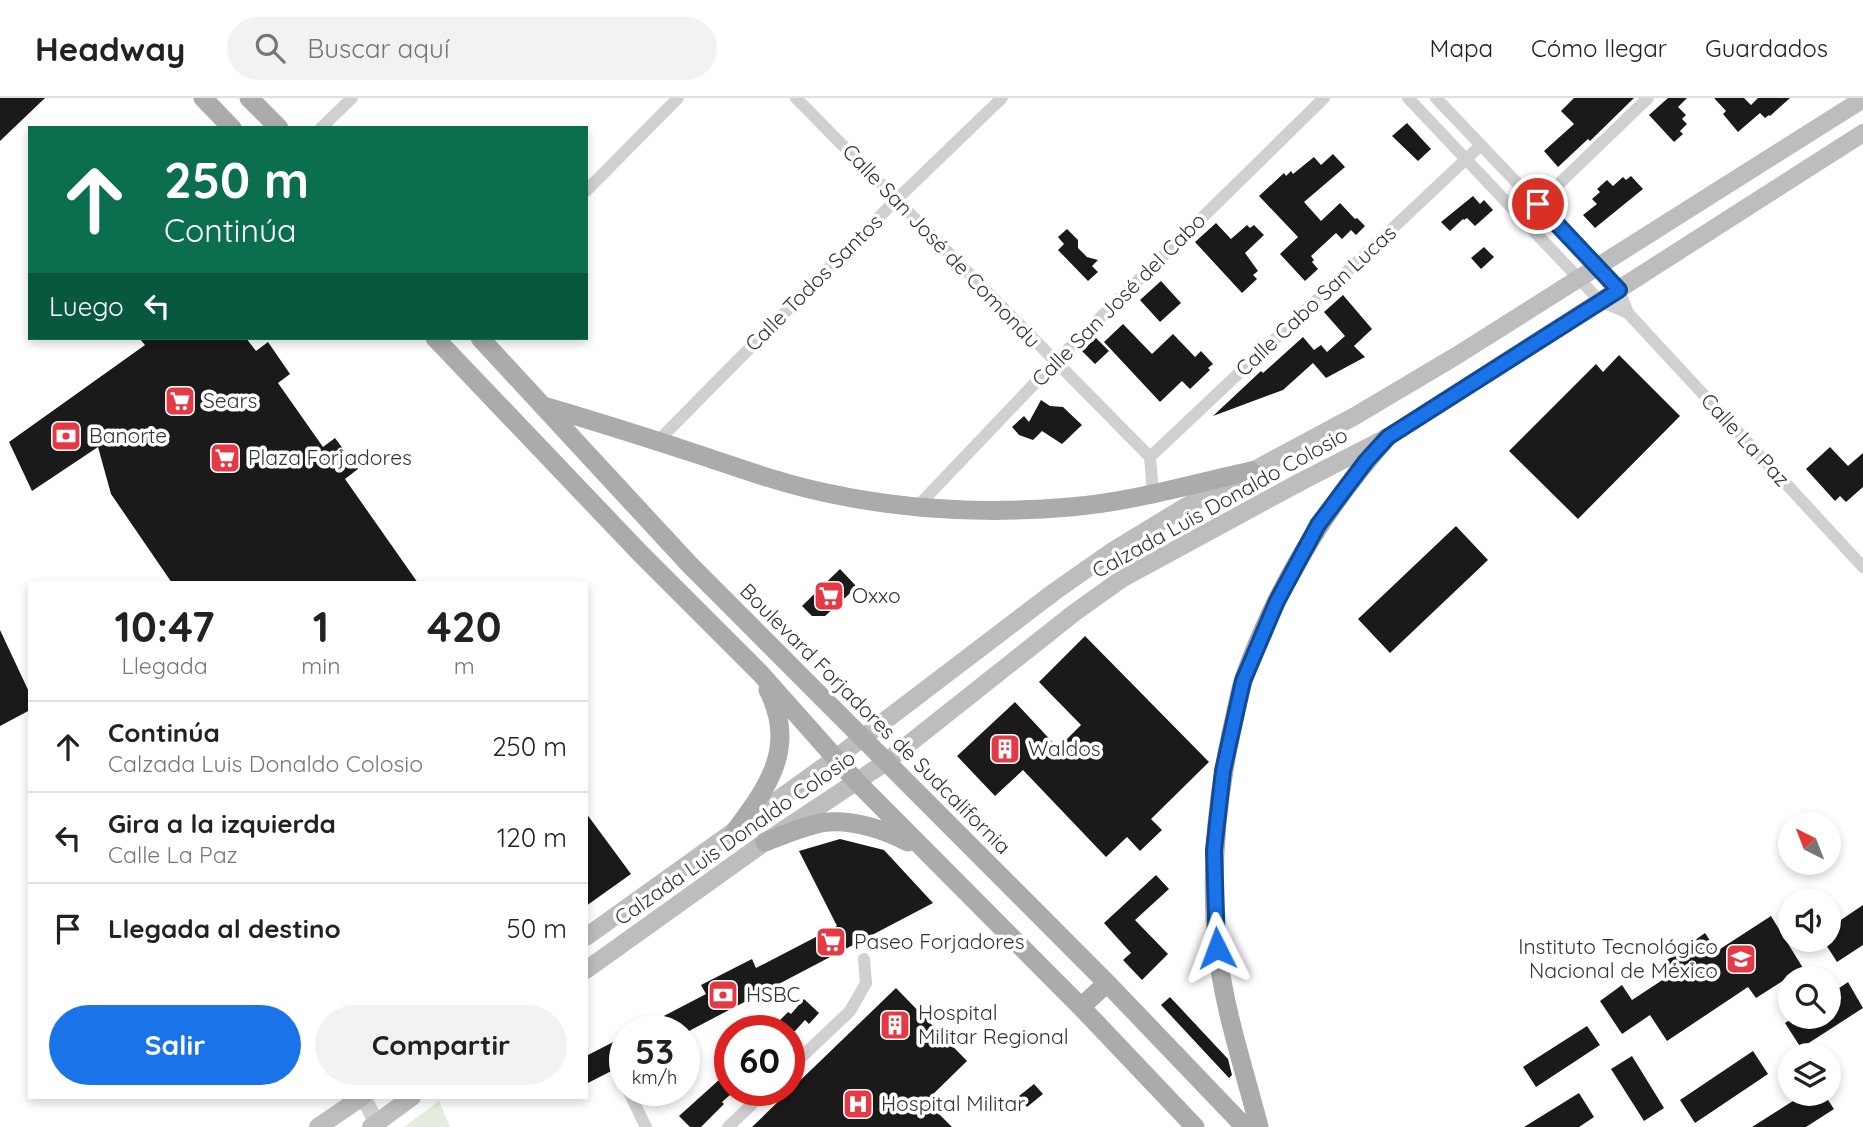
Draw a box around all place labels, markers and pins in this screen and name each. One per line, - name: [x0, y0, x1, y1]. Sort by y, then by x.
- pin: [1508, 174, 1568, 234]
- supermarket icon: Sears: [163, 384, 197, 418]
- place label: Sears: [203, 387, 257, 413]
- bank icon: Banorte: [49, 419, 83, 453]
- place label: Banorte: [89, 422, 167, 448]
- supermarket icon: Plaza Forjadores: [208, 441, 242, 475]
- place label: Plaza Forjadores: [248, 444, 412, 470]
- supermarket icon: Oxxo: [812, 579, 846, 613]
- place label: Oxxo: [852, 582, 901, 608]
- building icon: Waldos: [988, 732, 1022, 766]
- place label: Waldos: [1028, 735, 1101, 761]
- supermarket icon: Paseo Forjadores: [814, 925, 848, 959]
- place label: Paseo Forjadores: [854, 928, 1025, 954]
- place label: Instituto Tecnológico Nacional de México: [1518, 933, 1718, 983]
- school or university icon: Instituto Tecnológico Nacional de México: [1724, 942, 1758, 976]
- bank icon: HSBC: [706, 978, 740, 1012]
- place label: HSBC: [746, 981, 801, 1007]
- place label: Hospital Militar Regional: [918, 999, 1069, 1049]
- building icon: Hospital Militar Regional: [878, 1008, 912, 1042]
- hospital icon: Hospital Militar: [841, 1087, 875, 1121]
- place label: Hospital Militar: [881, 1090, 1025, 1116]

